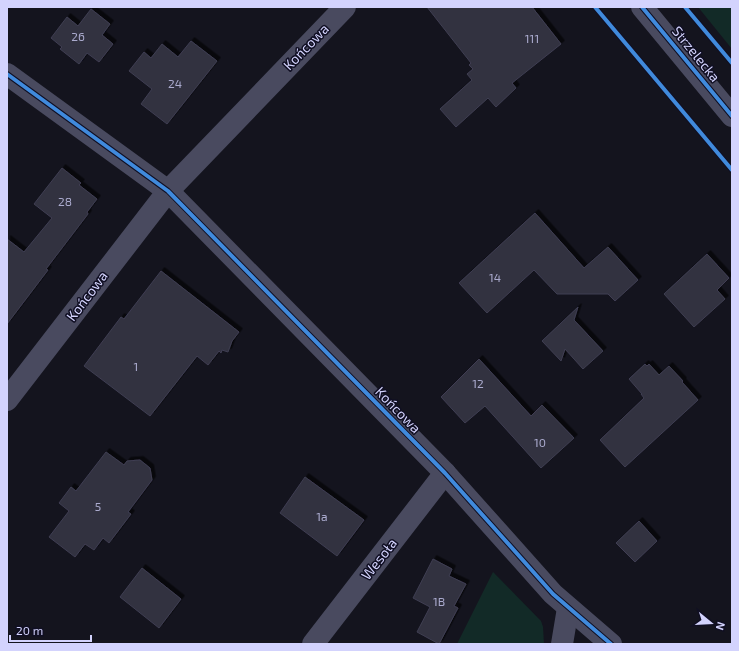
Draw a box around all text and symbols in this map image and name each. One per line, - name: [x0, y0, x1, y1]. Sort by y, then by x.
- street label: Końcowa: [279, 20, 332, 73]
- street label: Strzelecka: [669, 22, 724, 85]
- house number: 26: [71, 29, 85, 43]
- house number: 111: [525, 31, 539, 45]
- house number: 24: [168, 76, 182, 90]
- house number: 28: [58, 194, 72, 208]
- street label: Końcowa: [62, 267, 111, 324]
- house number: 14: [489, 270, 501, 284]
- house number: 1: [134, 359, 138, 373]
- house number: 12: [472, 376, 484, 390]
- street label: Końcowa: [372, 383, 425, 436]
- house number: 10: [534, 435, 546, 449]
- house number: 5: [95, 499, 101, 513]
- house number: 1a: [316, 509, 328, 523]
- street label: Wesoła: [357, 535, 400, 583]
- house number: 1B: [433, 594, 445, 608]
- north arrow: [691, 603, 731, 643]
- scale bar: [10, 617, 91, 643]
- text: N: [714, 620, 728, 632]
- text: 20 m: [16, 623, 43, 637]

